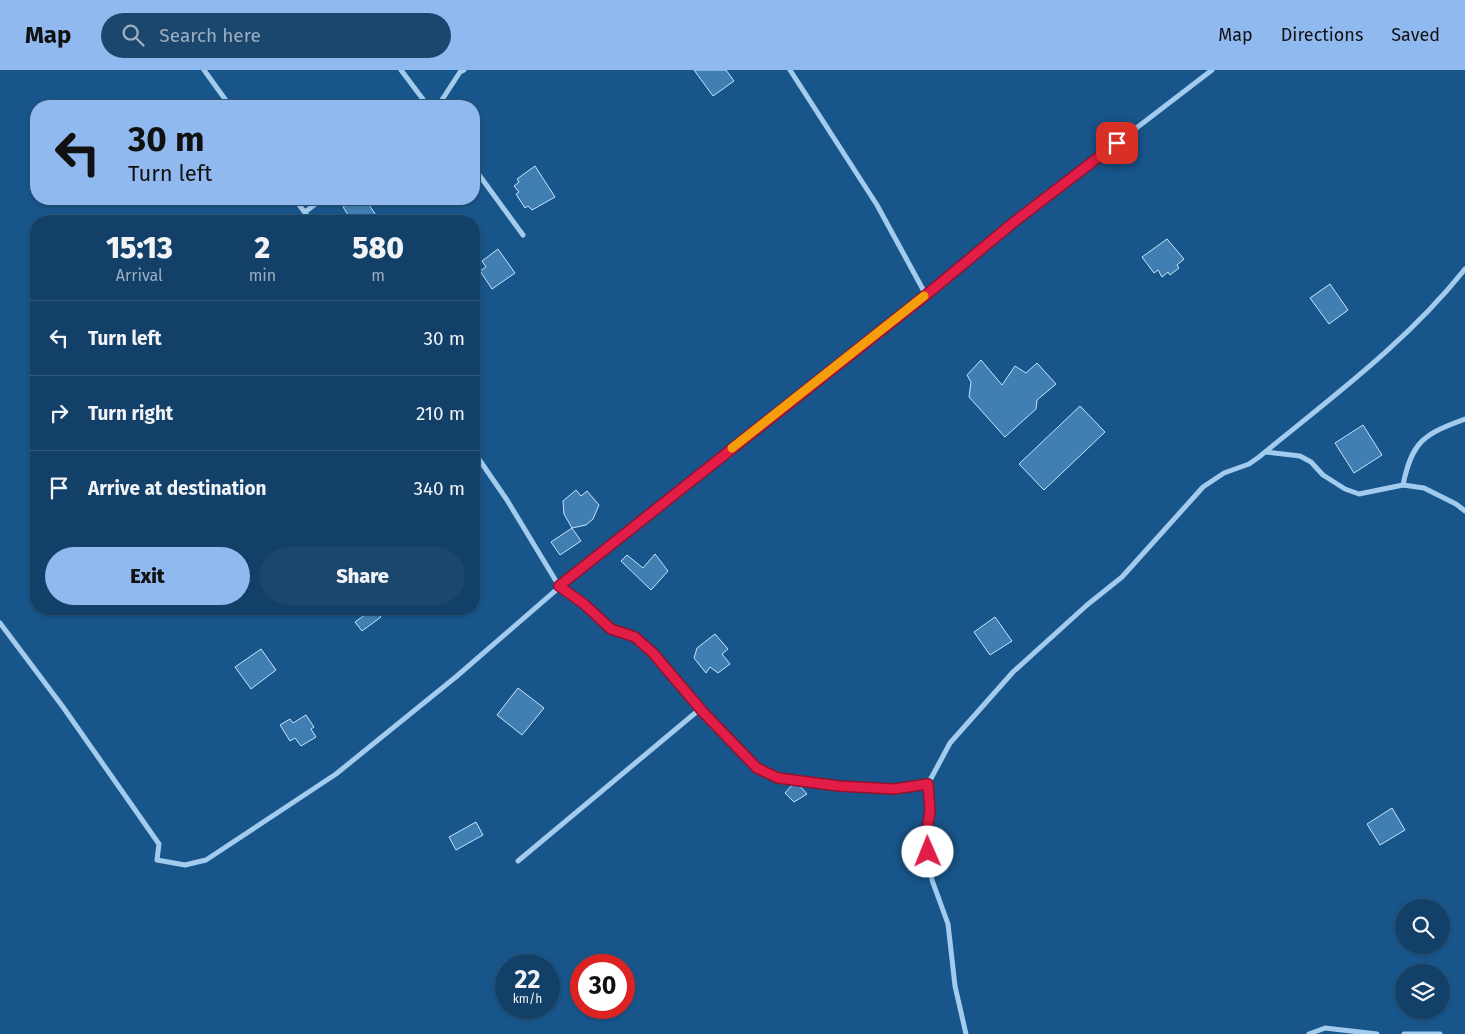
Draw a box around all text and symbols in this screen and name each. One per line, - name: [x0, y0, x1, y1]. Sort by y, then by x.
- search box: [101, 13, 451, 58]
- text: Map: [25, 21, 71, 49]
- icon: search: [119, 21, 147, 49]
- text: Search here: [159, 24, 261, 47]
- text: Map: [1218, 24, 1253, 46]
- text: Directions: [1281, 24, 1363, 46]
- text: Saved: [1391, 24, 1440, 46]
- text: 30 m: [128, 118, 205, 160]
- icon: left: [45, 120, 110, 185]
- pin: [1096, 122, 1138, 164]
- icon: arrive: [1103, 129, 1131, 157]
- text: Turn left: [128, 160, 212, 187]
- text: 15:13: [106, 230, 173, 266]
- text: 2: [255, 230, 270, 266]
- text: 580: [352, 230, 404, 266]
- text: Arrival: [116, 266, 163, 285]
- text: min: [249, 266, 276, 285]
- text: m: [371, 266, 385, 285]
- icon: left: [45, 324, 73, 352]
- text: Turn left: [88, 327, 162, 350]
- text: 30 m: [424, 327, 465, 350]
- icon: right: [45, 399, 73, 427]
- text: Turn right: [88, 402, 173, 425]
- text: 210 m: [416, 402, 465, 425]
- icon: arrive: [45, 474, 73, 502]
- text: Arrive at destination: [88, 477, 267, 500]
- text: 340 m: [414, 477, 465, 500]
- button: Exit: [45, 547, 250, 605]
- button: Share: [260, 547, 465, 605]
- position arrow: [901, 825, 953, 877]
- map controls: [1395, 899, 1450, 1019]
- button: search: [1395, 899, 1450, 954]
- speed limit sign: 30: [570, 954, 635, 1019]
- button: layers: [1395, 964, 1450, 1019]
- text: 22: [515, 965, 540, 995]
- text: km/h: [513, 992, 542, 1006]

